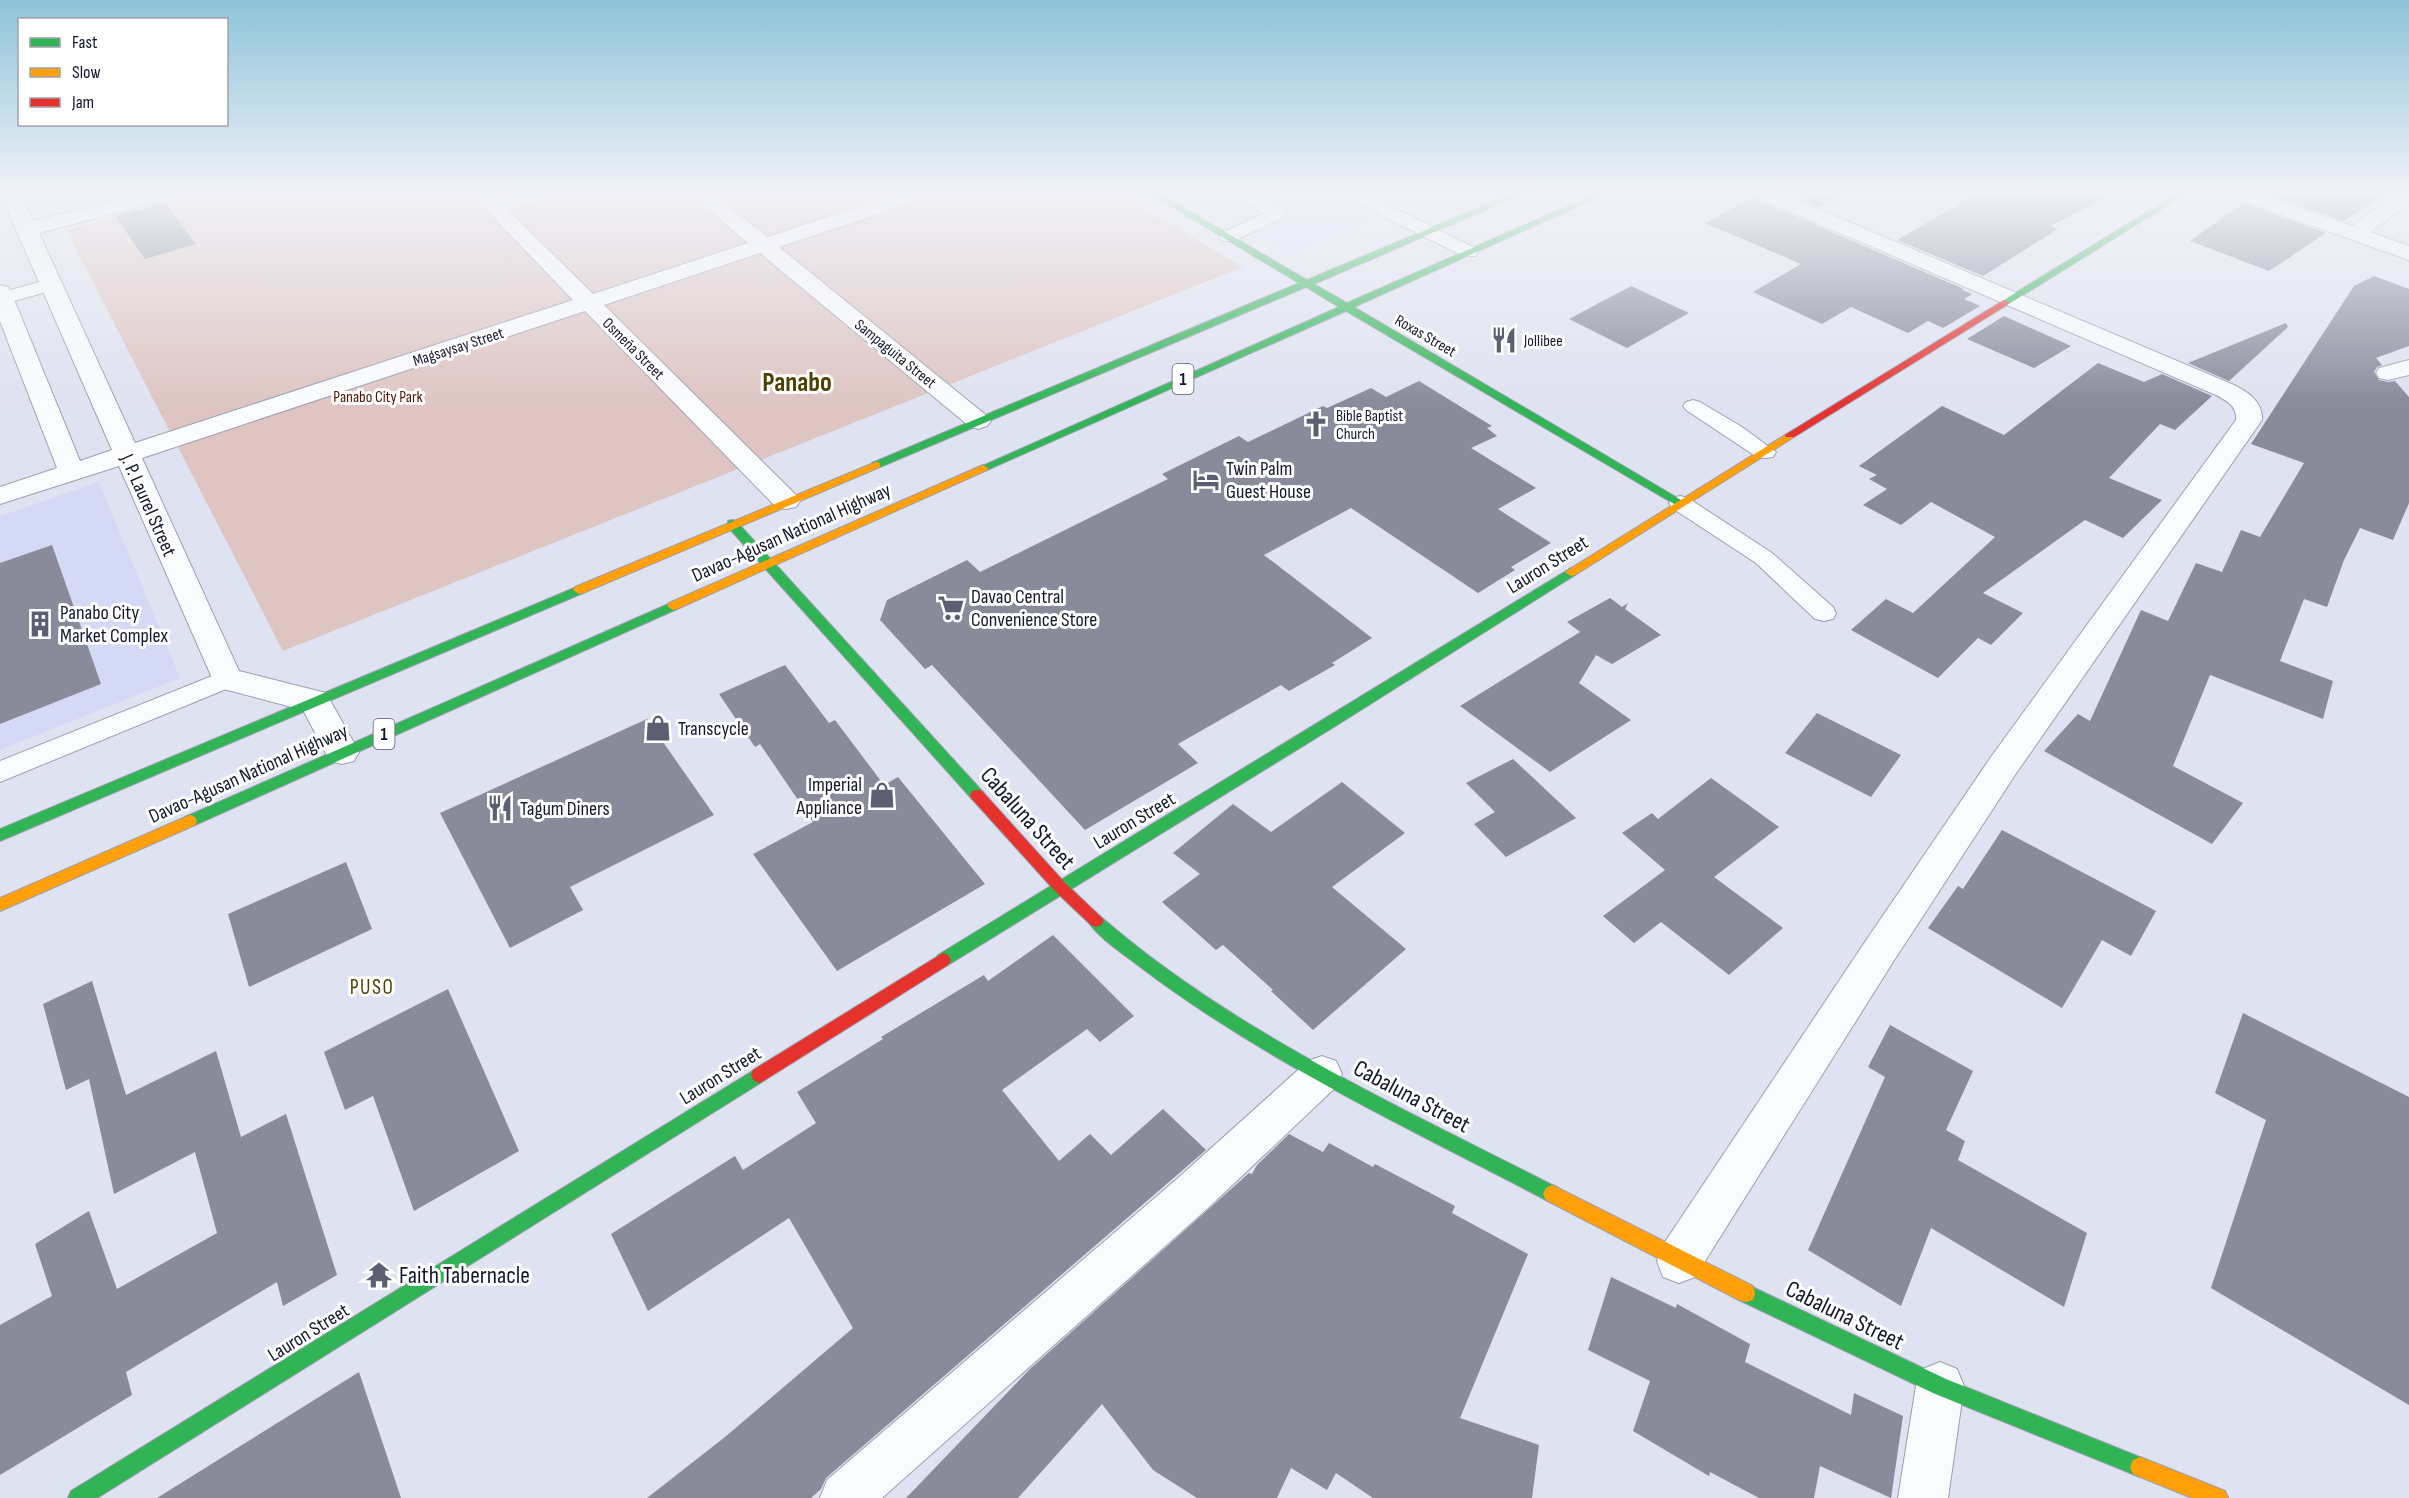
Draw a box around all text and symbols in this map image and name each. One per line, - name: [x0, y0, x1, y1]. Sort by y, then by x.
- legend: [18, 18, 228, 126]
- text: Fast: [72, 32, 98, 53]
- text: Slow: [72, 62, 101, 83]
- text: Jam: [71, 92, 94, 113]
- street label: Roxas Street: [1391, 311, 1459, 362]
- street label: Osmeña Street: [598, 314, 668, 384]
- street label: Sampaguita Street: [850, 316, 940, 393]
- street label: Magsaysay Street: [411, 324, 506, 371]
- restaurant icon: Jollibee: [1489, 325, 1519, 355]
- place label: Jollibee: [1523, 332, 1563, 351]
- road number: 1: [1172, 364, 1194, 394]
- district label: Panabo: [762, 367, 832, 399]
- park label: Panabo City Park: [333, 388, 423, 407]
- place label: Bible Baptist Church: [1336, 407, 1403, 444]
- church icon: Bible Baptist Church: [1301, 409, 1331, 439]
- street label: J. P. Laurel Street: [114, 450, 181, 560]
- place label: Twin Palm Guest House: [1226, 457, 1311, 504]
- hotel icon: Twin Palm Guest House: [1191, 465, 1221, 495]
- street label: Davao-Agusan National Highway: [688, 478, 895, 588]
- street label: Lauron Street: [1503, 531, 1593, 599]
- place label: Davao Central Convenience Store: [971, 585, 1097, 632]
- supermarket icon: Davao Central Convenience Store: [936, 593, 966, 623]
- place label: Panabo City Market Complex: [60, 601, 168, 648]
- building icon: Panabo City Market Complex: [25, 609, 55, 639]
- shop icon: Transcycle: [643, 713, 673, 743]
- place label: Transcycle: [678, 717, 749, 741]
- street label: Davao-Agusan National Highway: [145, 719, 352, 829]
- road number: 1: [374, 719, 394, 749]
- street label: Cabaluna Street: [974, 761, 1081, 876]
- place label: Imperial Appliance: [795, 773, 862, 820]
- shop icon: Imperial Appliance: [867, 780, 897, 810]
- street label: Lauron Street: [1089, 787, 1180, 855]
- restaurant icon: Tagum Diners: [485, 793, 515, 823]
- place label: Tagum Diners: [520, 797, 610, 821]
- district label: PUSO: [350, 975, 394, 1000]
- street label: Lauron Street: [676, 1042, 766, 1110]
- street label: Cabaluna Street: [1348, 1054, 1475, 1139]
- temple icon: Faith Tabernacle: [364, 1260, 394, 1290]
- place label: Faith Tabernacle: [399, 1261, 530, 1290]
- street label: Cabaluna Street: [1781, 1274, 1909, 1357]
- street label: Lauron Street: [264, 1299, 354, 1367]

